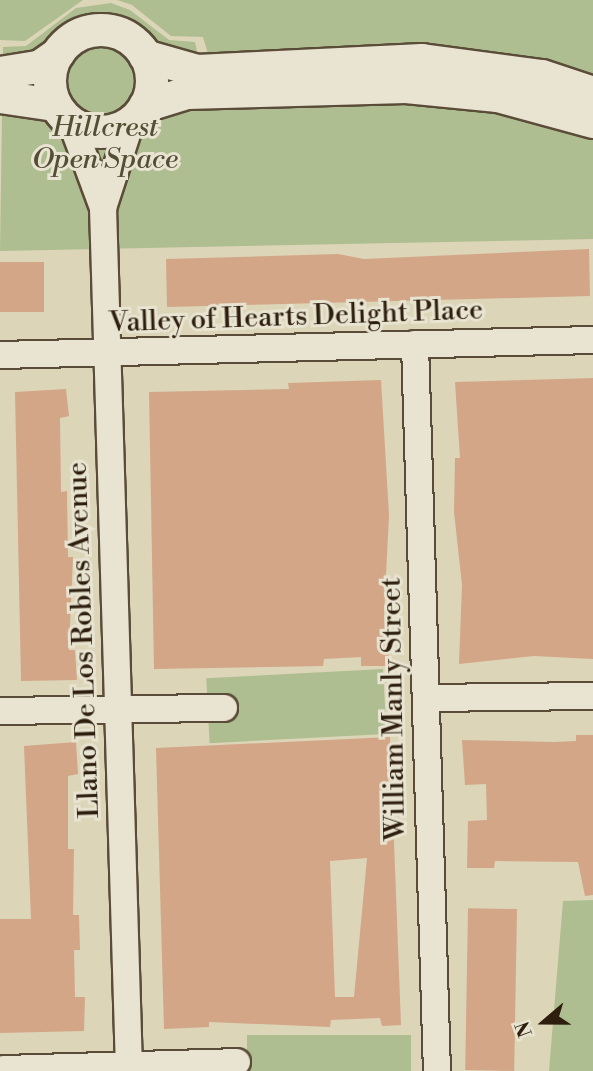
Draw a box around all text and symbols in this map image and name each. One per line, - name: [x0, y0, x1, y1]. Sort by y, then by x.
- park label: Hillcrest Open Space: [32, 111, 178, 177]
- street label: Valley of Hearts Delight Place: [108, 294, 484, 340]
- street label: Llano De Los Robles Avenue: [61, 461, 107, 819]
- street label: William Manly Street: [375, 577, 413, 841]
- north arrow: [509, 987, 579, 1057]
- text: N: [510, 1018, 538, 1040]

